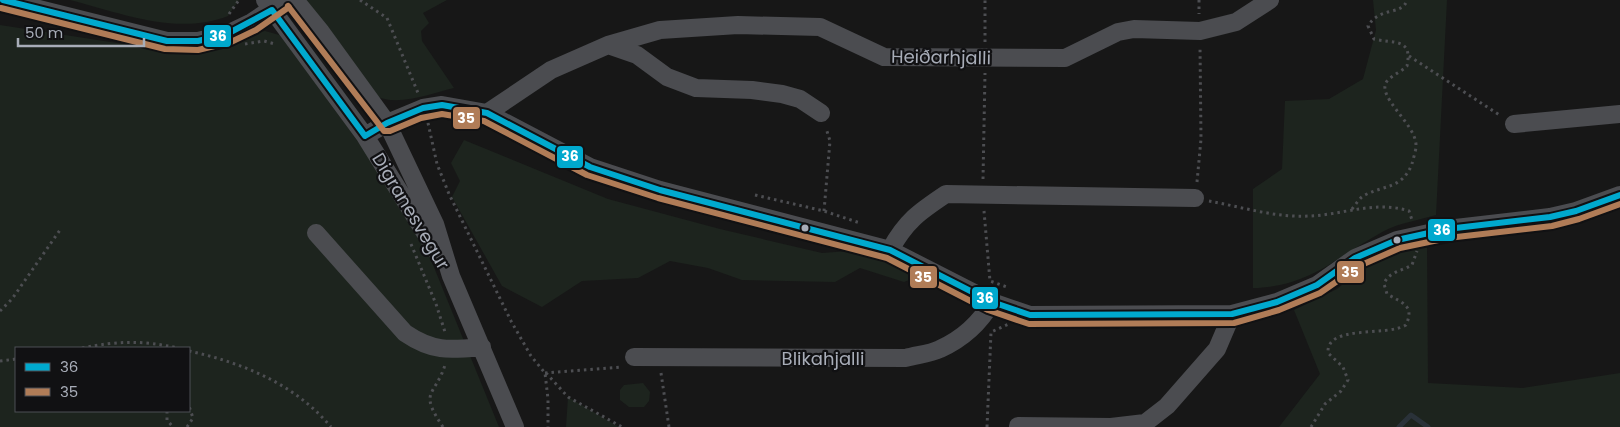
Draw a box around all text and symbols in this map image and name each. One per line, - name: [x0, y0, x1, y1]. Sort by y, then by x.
- scale bar: [18, 15, 144, 47]
- text: 50 m: [25, 22, 63, 43]
- line badge: 36: [203, 24, 232, 48]
- text: 36: [209, 26, 227, 46]
- street label: Heiðarhjalli: [891, 44, 991, 70]
- line badge: 35: [452, 106, 481, 130]
- text: 35: [457, 108, 475, 128]
- line badge: 36: [556, 145, 584, 169]
- text: 36: [561, 146, 579, 166]
- street label: Digranesvegur: [366, 148, 456, 274]
- line badge: 36: [1427, 218, 1456, 242]
- text: 36: [1433, 220, 1451, 240]
- unlabelled marker: [800, 223, 810, 233]
- unlabelled marker: [1392, 235, 1402, 245]
- line badge: 35: [1336, 260, 1365, 284]
- text: 35: [1341, 262, 1359, 282]
- line badge: 35: [909, 265, 938, 289]
- text: 35: [914, 267, 932, 287]
- line badge: 36: [971, 286, 999, 310]
- text: 36: [976, 288, 994, 308]
- street label: Blikahjalli: [782, 346, 864, 371]
- legend: [15, 347, 190, 412]
- text: 36: [60, 356, 78, 377]
- text: 35: [60, 381, 78, 402]

